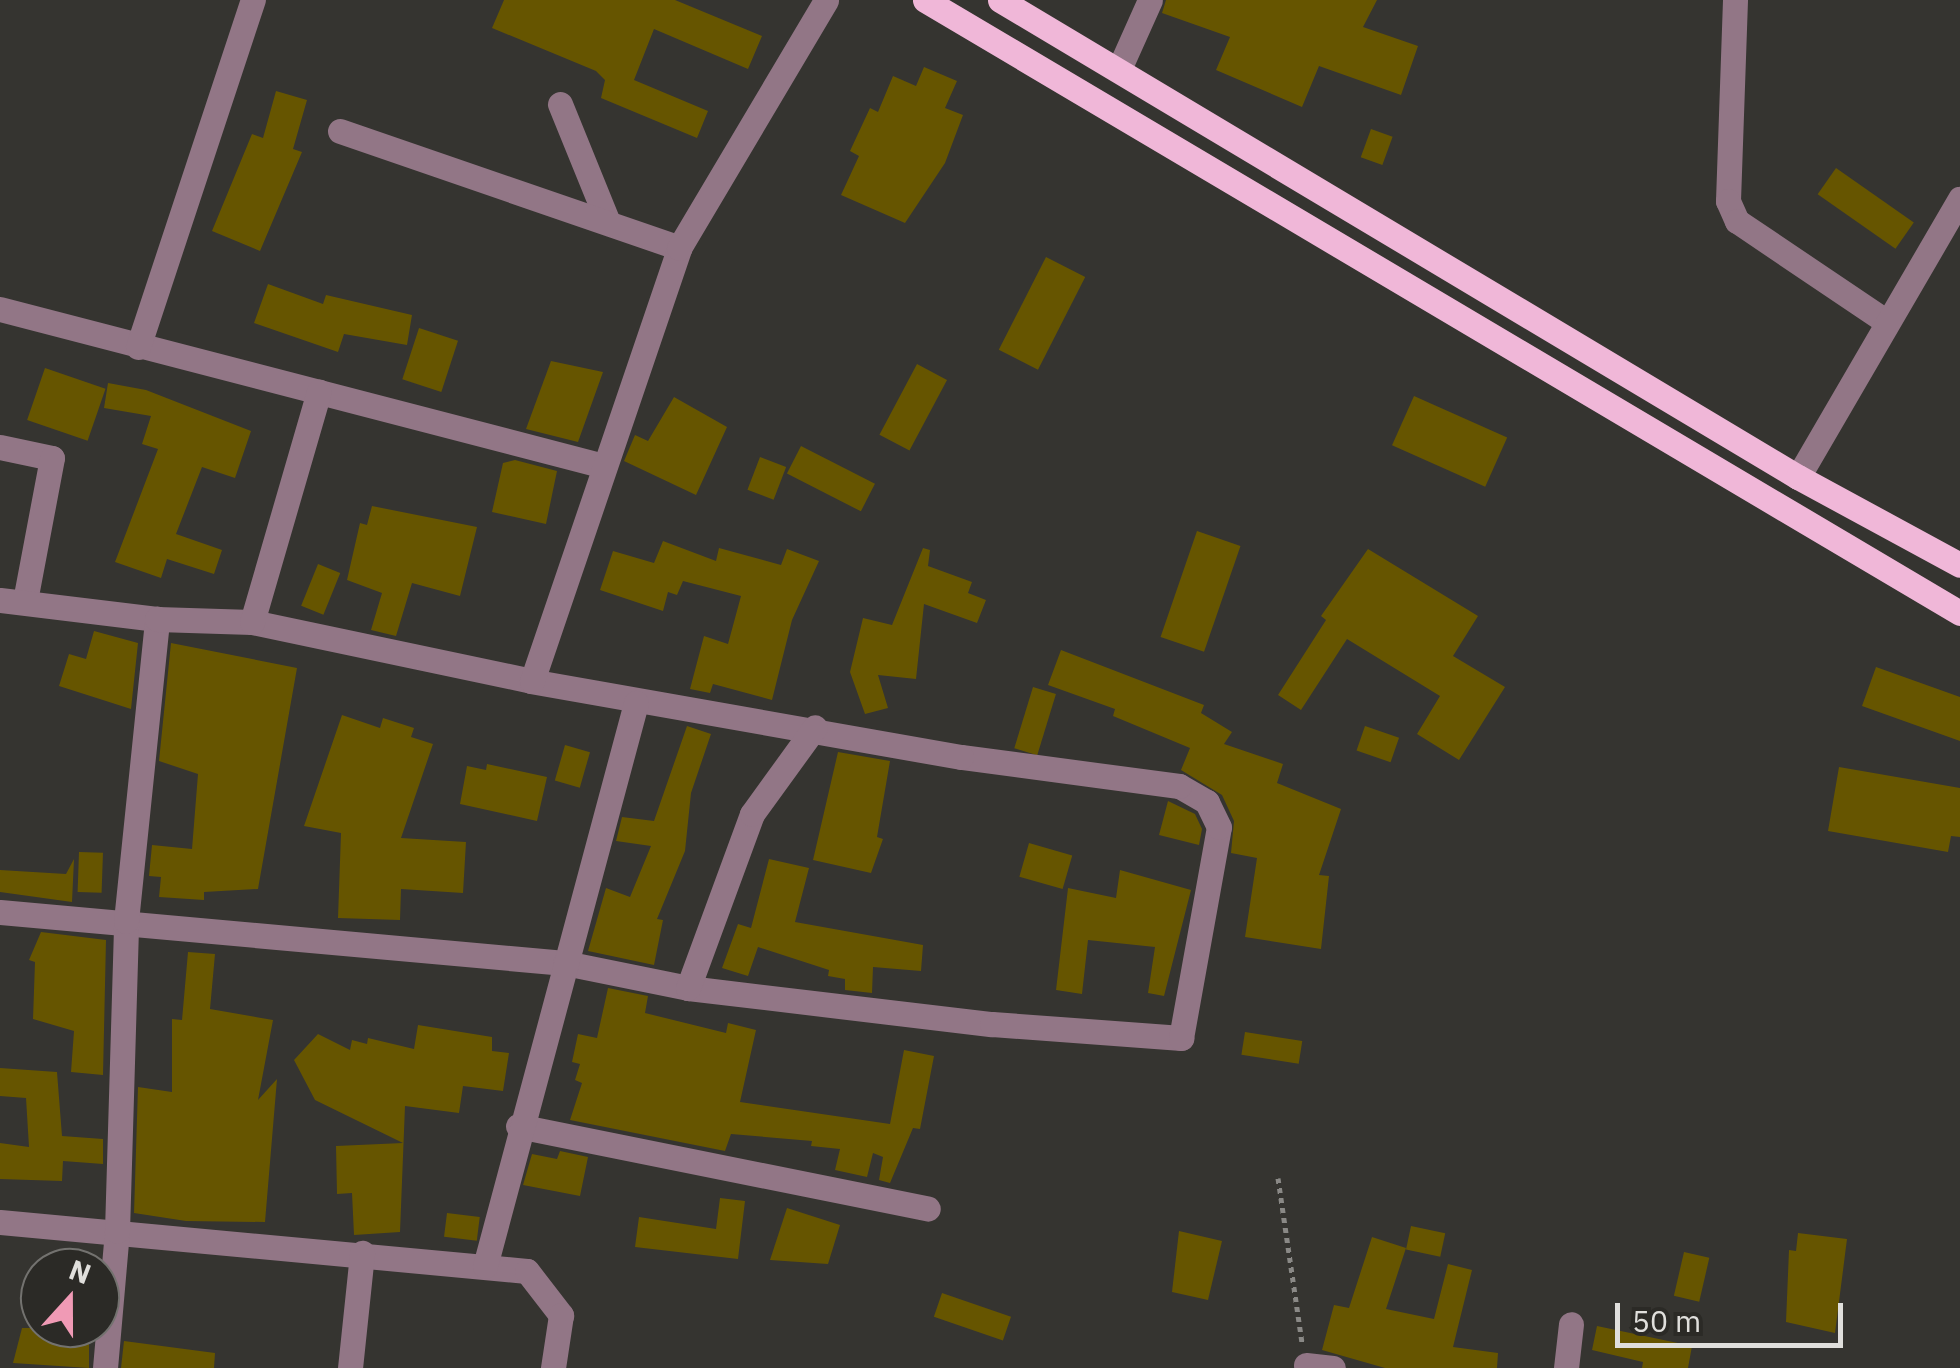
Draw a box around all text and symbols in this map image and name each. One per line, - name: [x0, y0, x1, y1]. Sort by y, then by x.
- north arrow: [20, 1248, 120, 1348]
- text: N: [64, 1250, 96, 1292]
- scale bar: [1620, 1283, 1848, 1345]
- text: 50 m: [1632, 1301, 1701, 1340]

